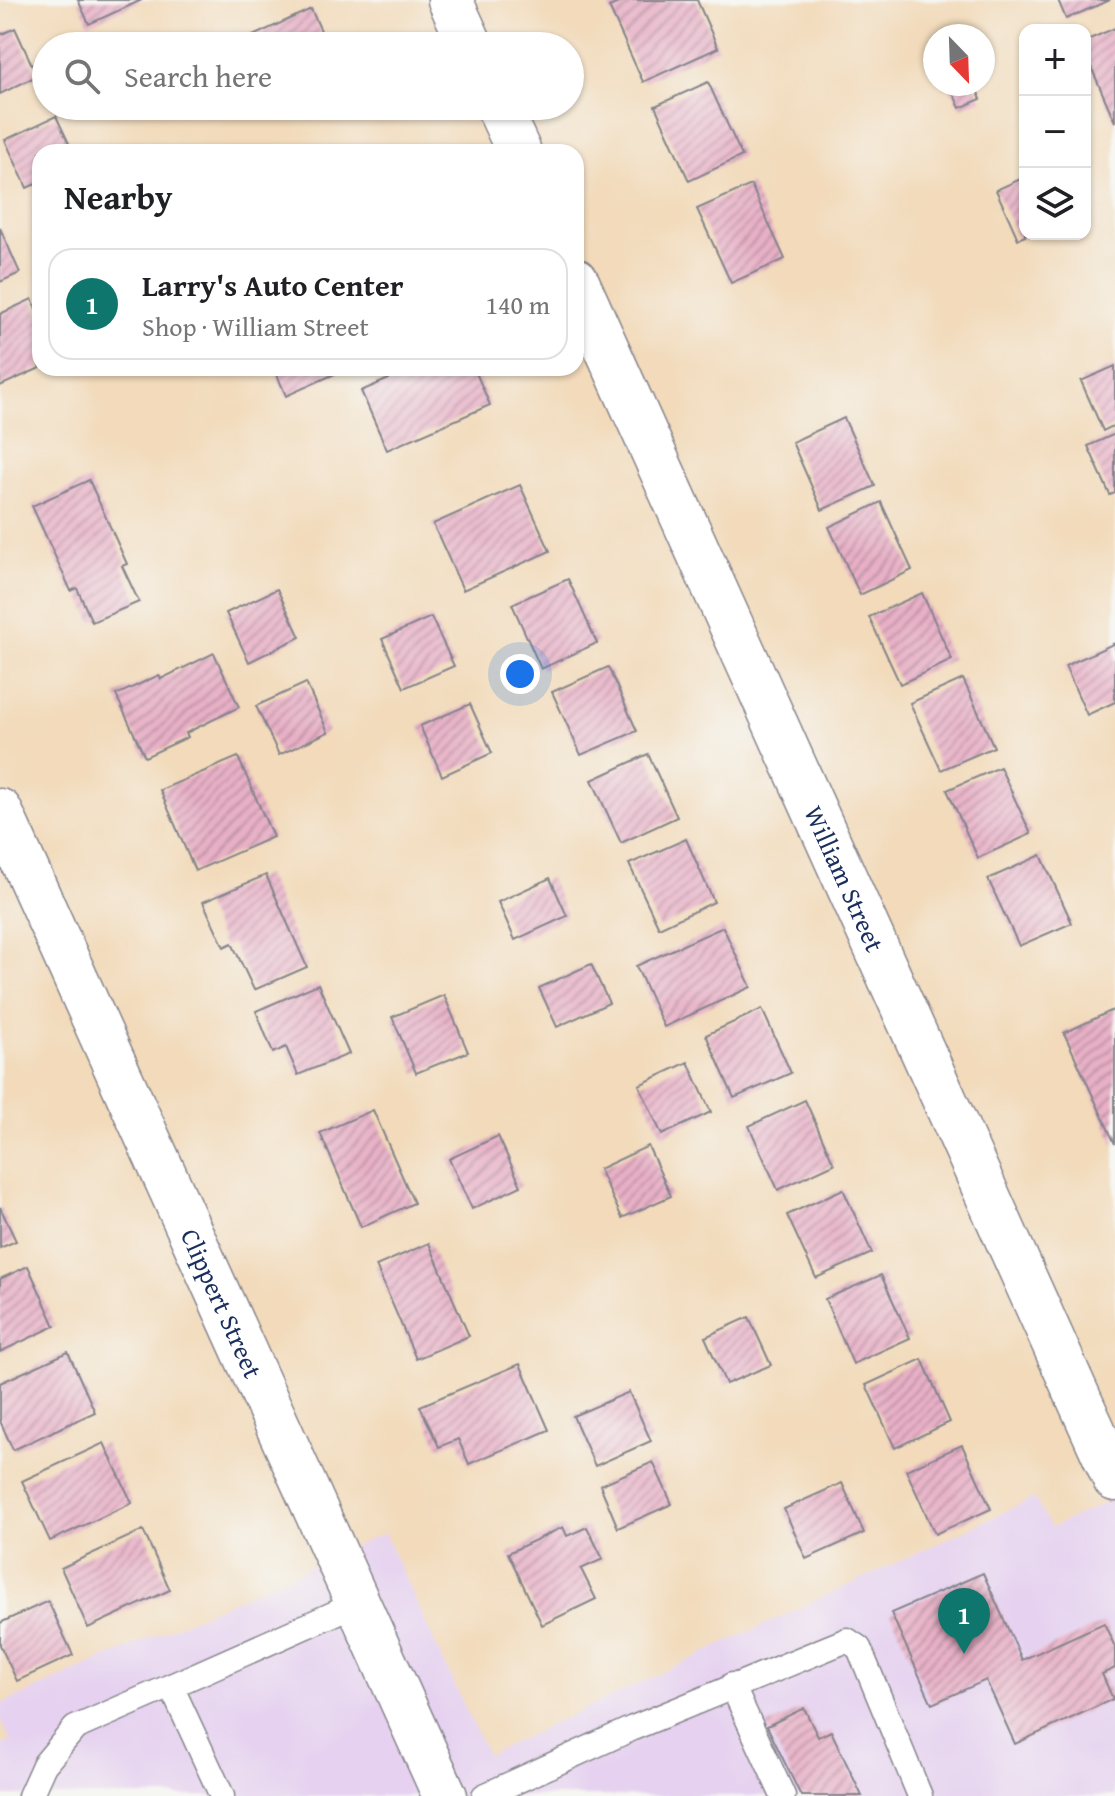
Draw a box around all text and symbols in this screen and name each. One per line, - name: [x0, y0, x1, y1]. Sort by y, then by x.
- north arrow: [923, 24, 995, 96]
- map controls: [1019, 24, 1091, 240]
- button: +: [1019, 24, 1091, 96]
- search box: [32, 32, 584, 120]
- icon: search: [60, 54, 104, 98]
- text: Search here: [124, 54, 272, 98]
- button: −: [1019, 96, 1091, 168]
- button: layers: [1019, 168, 1091, 240]
- text: Nearby: [64, 172, 173, 221]
- text: Larry's Auto Center: [142, 263, 403, 307]
- text: 1: [85, 285, 99, 324]
- text: 140 m: [485, 285, 550, 324]
- text: Shop · William Street: [142, 307, 369, 346]
- your location: [500, 654, 540, 694]
- street label: William Street: [795, 799, 895, 958]
- street label: Clippert Street: [172, 1222, 273, 1384]
- pin: 1: [938, 1588, 990, 1654]

